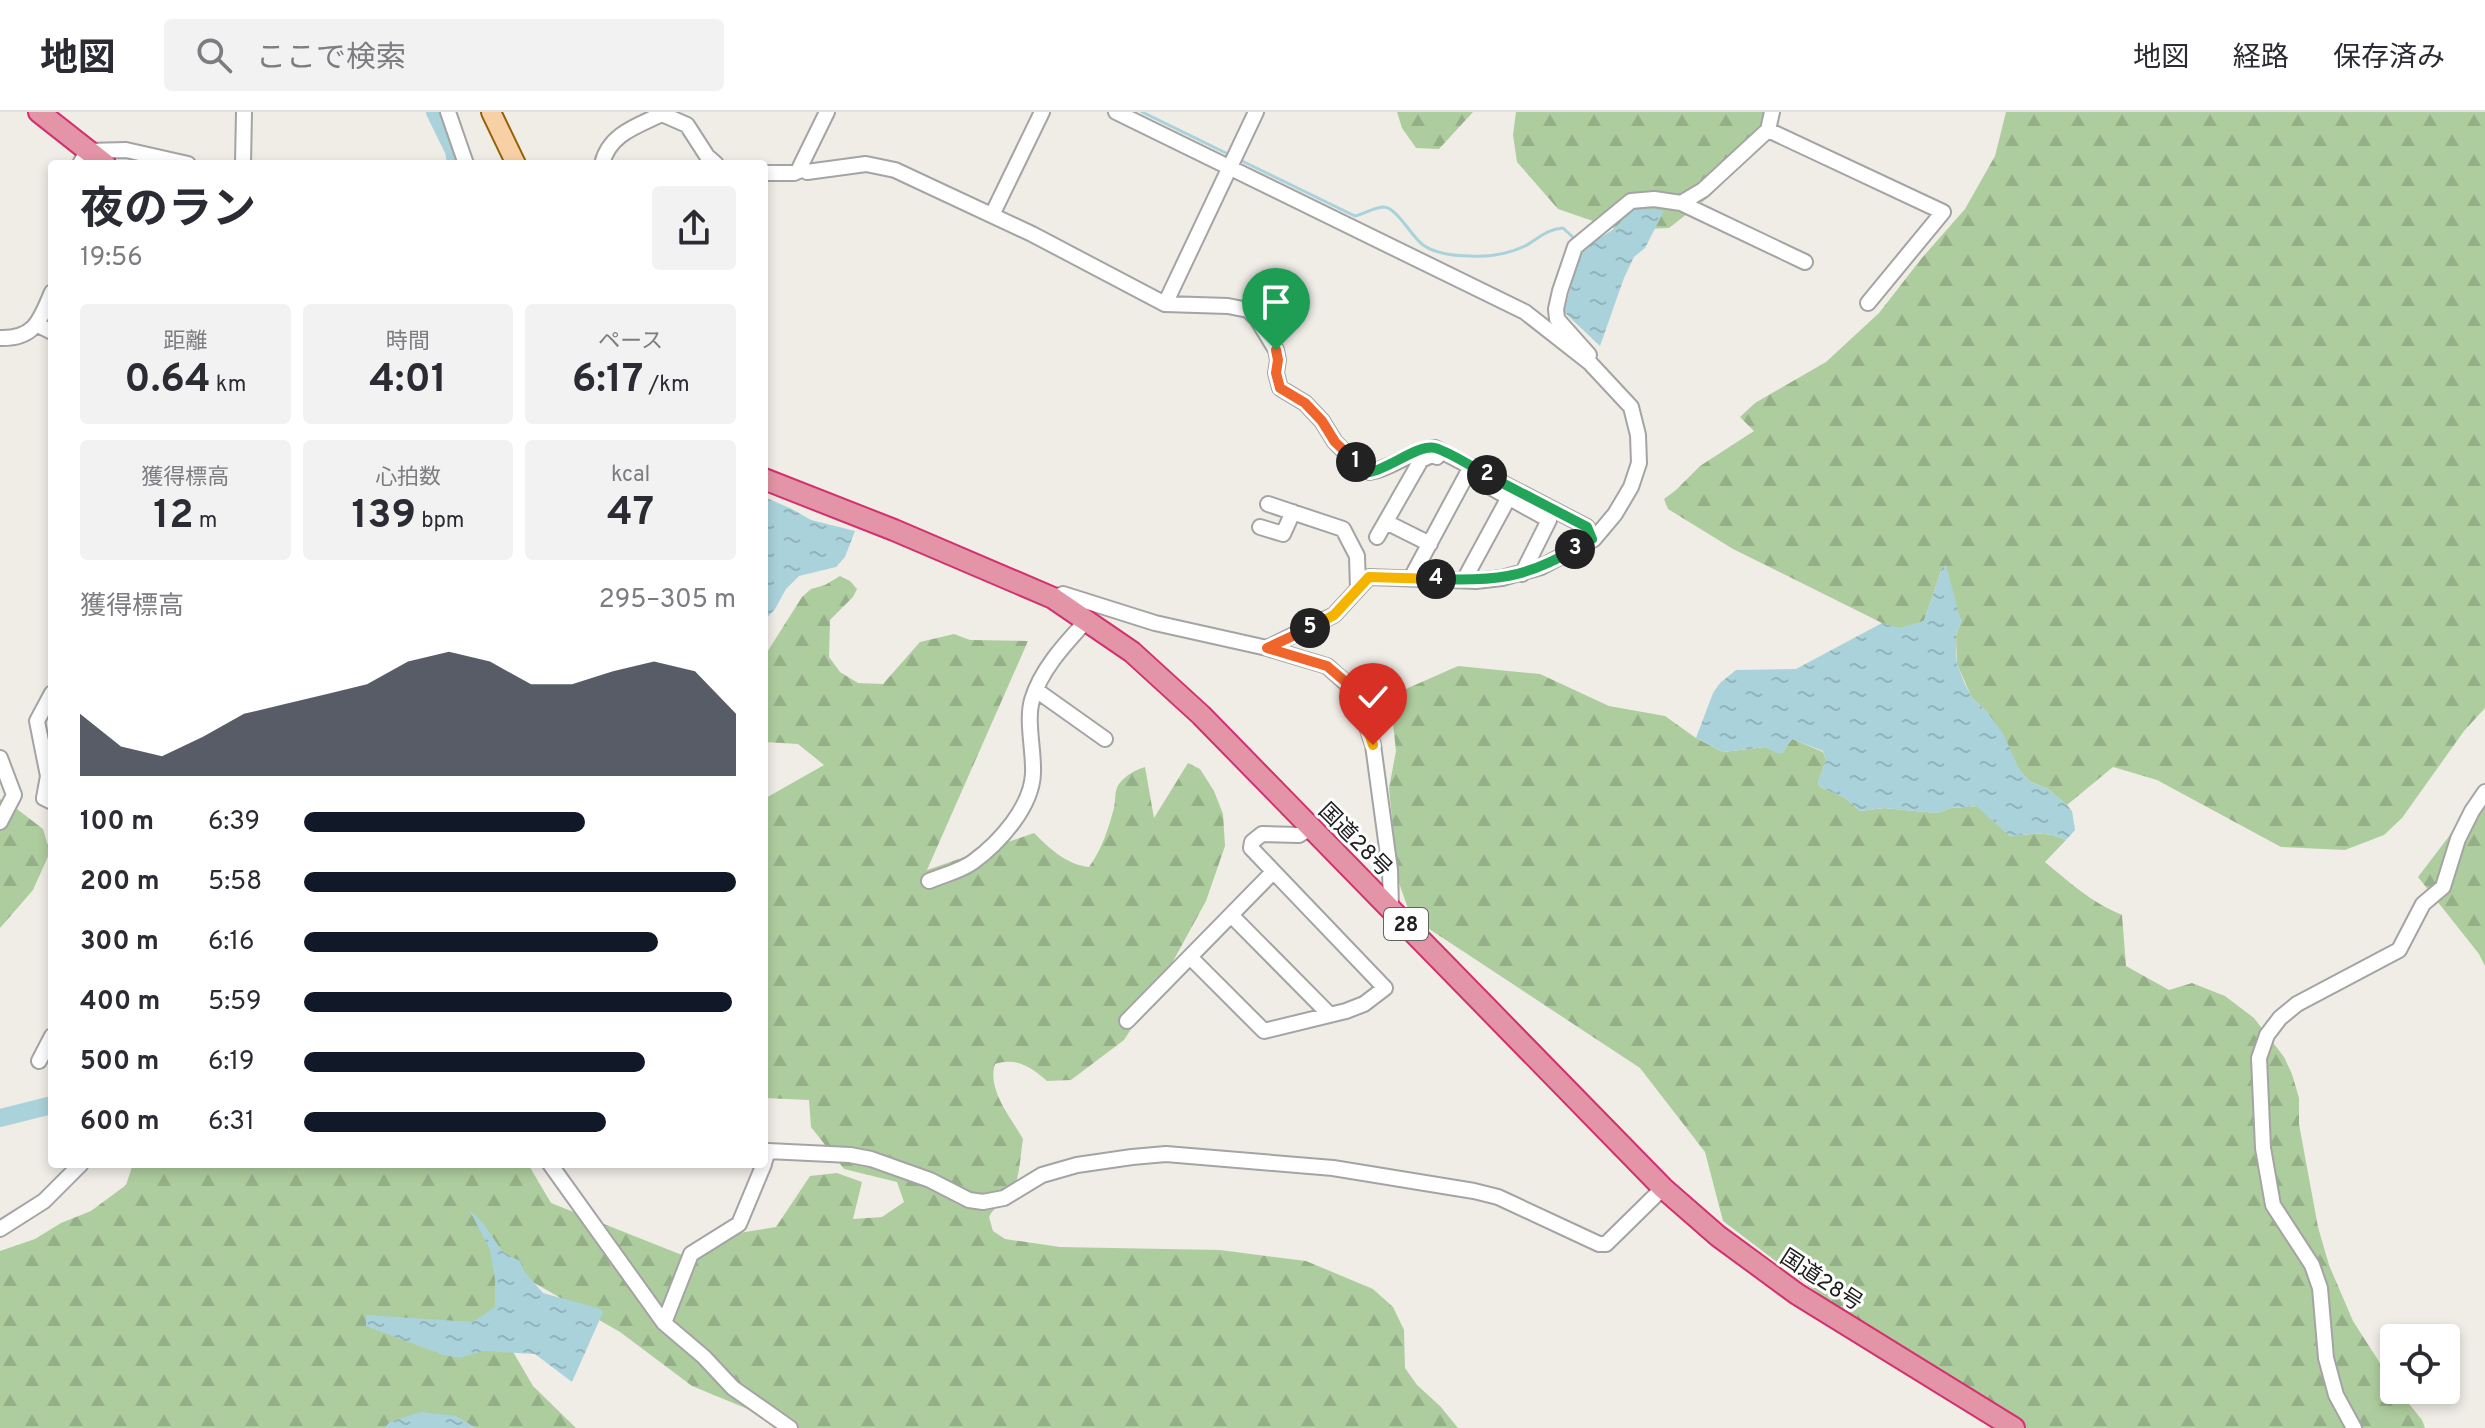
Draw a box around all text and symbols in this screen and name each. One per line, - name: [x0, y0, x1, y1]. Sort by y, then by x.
- search box: [164, 19, 724, 91]
- icon: search: [192, 33, 236, 77]
- text: 地図: [40, 36, 116, 85]
- text: ここで検索: [256, 41, 406, 78]
- text: 地図: [2133, 41, 2189, 77]
- text: 経路: [2233, 41, 2289, 77]
- text: 保存済み: [2333, 41, 2445, 77]
- text: 夜のラン: [80, 184, 256, 240]
- button: share: [652, 186, 736, 270]
- text: 19:56: [80, 242, 143, 275]
- pin: [1242, 268, 1310, 350]
- icon: arrive: [1254, 280, 1298, 324]
- text: 距離: [163, 329, 207, 356]
- text: 時間: [386, 329, 430, 356]
- text: ペース: [598, 329, 663, 356]
- text: 0.64: [124, 356, 211, 406]
- text: 4:01: [369, 356, 447, 406]
- text: 6:17: [572, 356, 643, 406]
- text: km: [211, 372, 246, 399]
- text: /km: [643, 372, 690, 399]
- pin: 1: [1336, 442, 1376, 482]
- text: 1: [1352, 448, 1360, 475]
- pin: 2: [1467, 455, 1507, 495]
- text: 2: [1480, 461, 1494, 488]
- text: kcal: [611, 462, 650, 489]
- text: 獲得標高: [141, 465, 229, 492]
- text: 心拍数: [375, 465, 441, 492]
- text: 47: [607, 489, 654, 539]
- text: 12: [153, 492, 194, 542]
- text: 139: [352, 492, 416, 542]
- text: m: [194, 508, 217, 535]
- text: bpm: [416, 508, 464, 535]
- pin: 3: [1555, 529, 1595, 569]
- text: 3: [1568, 535, 1582, 562]
- pin: 4: [1416, 559, 1456, 599]
- text: 4: [1429, 565, 1443, 592]
- text: 295–305 m: [599, 584, 736, 617]
- text: 獲得標高: [80, 591, 184, 624]
- pin: 5: [1290, 608, 1330, 648]
- text: 5: [1303, 614, 1317, 641]
- pin: [1339, 663, 1407, 745]
- icon: check: [1351, 675, 1395, 719]
- street label: 国道28号: [1312, 798, 1397, 883]
- text: 100 m: [80, 806, 154, 839]
- text: 6:39: [208, 806, 260, 839]
- text: 200 m: [80, 866, 159, 899]
- text: 5:58: [208, 866, 262, 899]
- road number: 28: [1384, 908, 1428, 940]
- text: 300 m: [80, 926, 159, 959]
- text: 6:16: [208, 926, 255, 959]
- text: 400 m: [80, 986, 160, 1019]
- text: 5:59: [208, 986, 261, 1019]
- text: 500 m: [80, 1046, 159, 1079]
- text: 6:19: [208, 1046, 255, 1079]
- text: 600 m: [80, 1106, 160, 1139]
- text: 6:31: [208, 1106, 255, 1139]
- street label: 国道28号: [1774, 1244, 1867, 1318]
- map controls: [2380, 1324, 2460, 1404]
- button: locate: [2380, 1324, 2460, 1404]

